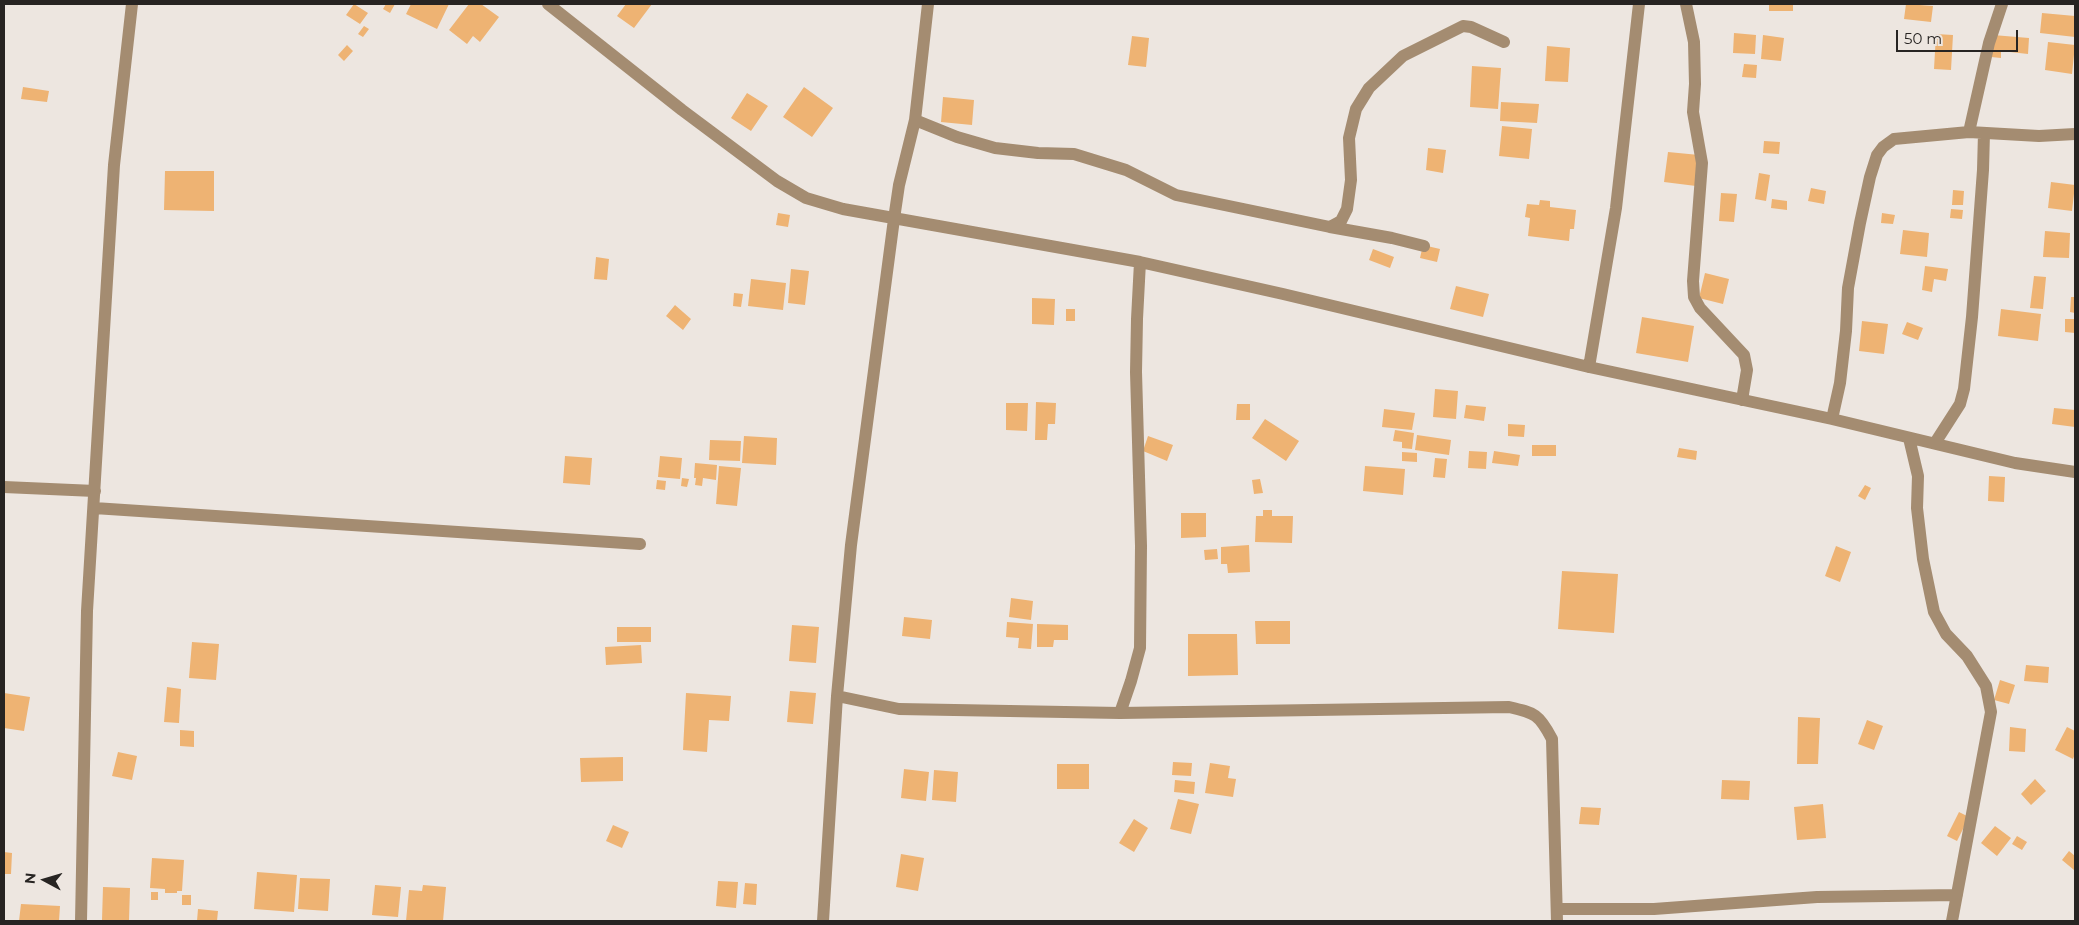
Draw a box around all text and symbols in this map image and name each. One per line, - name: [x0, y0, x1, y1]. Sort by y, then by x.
- scale bar: [1899, 20, 2022, 52]
- text: 50 m: [1904, 29, 1942, 48]
- north arrow: [20, 855, 70, 905]
- text: N: [21, 872, 40, 885]

